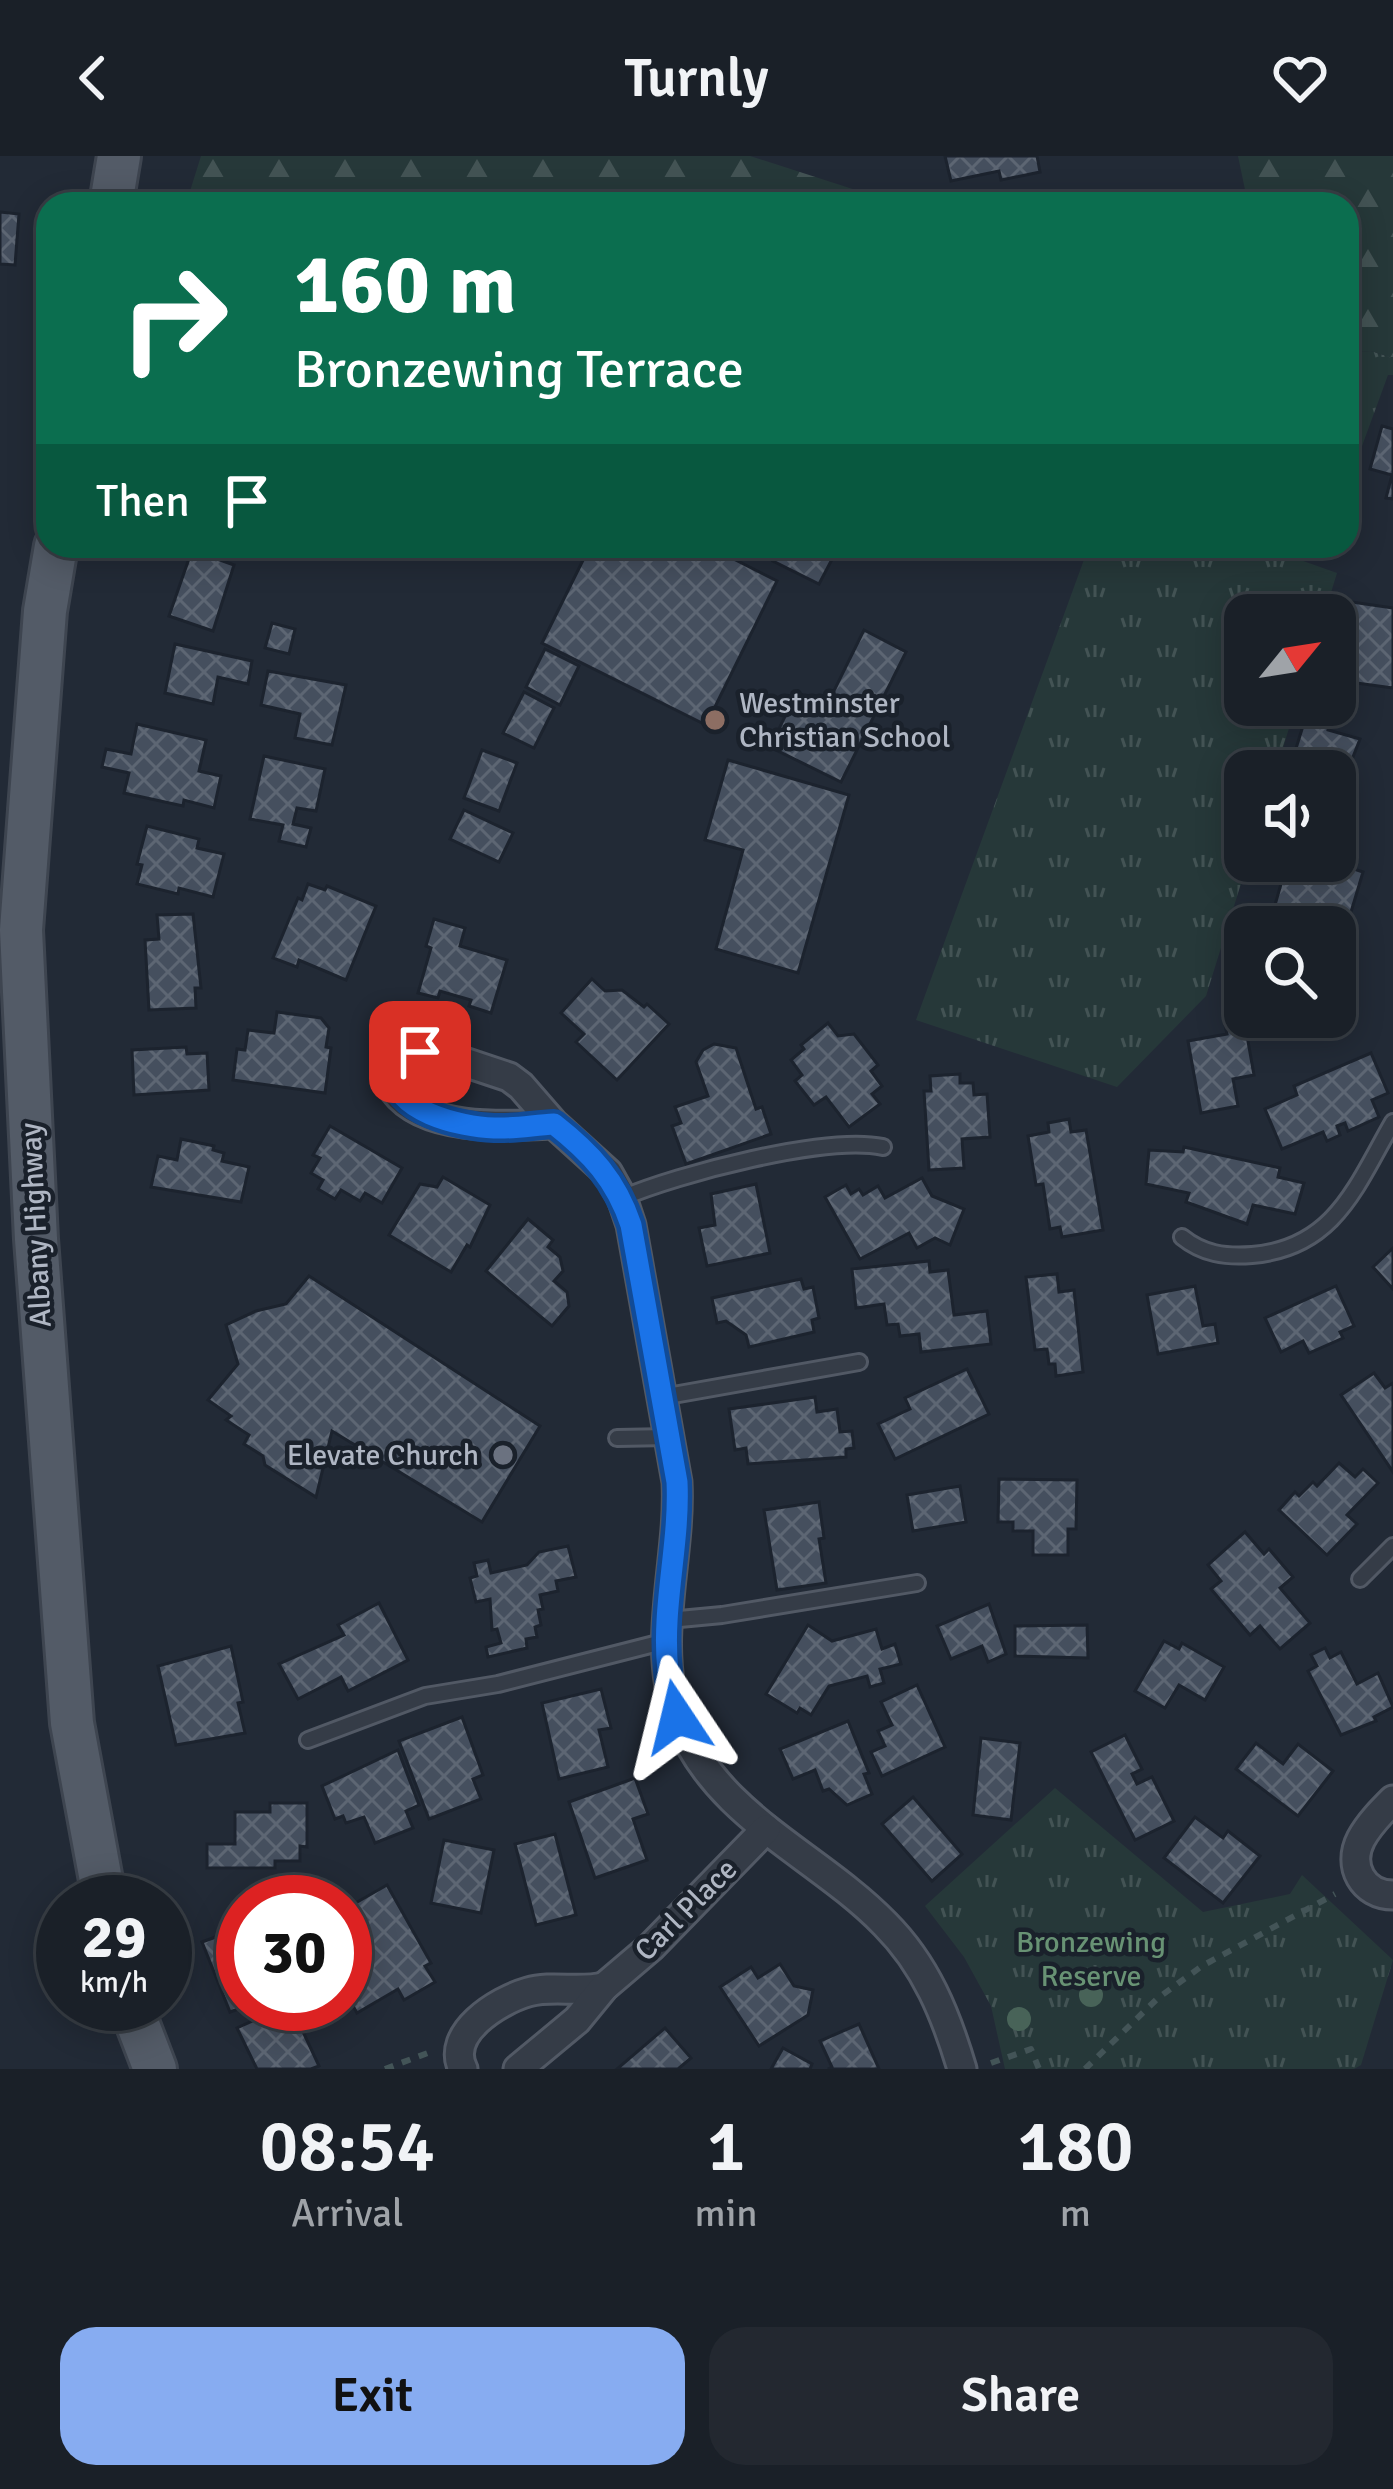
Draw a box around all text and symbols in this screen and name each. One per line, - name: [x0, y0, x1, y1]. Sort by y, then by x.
- icon: back: [60, 45, 126, 111]
- text: Turnly: [624, 45, 769, 112]
- icon: heart: [1267, 45, 1333, 111]
- text: 160 m: [294, 233, 516, 337]
- icon: right: [96, 240, 252, 396]
- text: Bronzewing Terrace: [294, 336, 744, 403]
- icon: arrive: [214, 468, 280, 534]
- text: Then: [96, 474, 190, 529]
- north arrow: [1224, 594, 1356, 726]
- map controls: [1224, 594, 1356, 1038]
- place label: Westminster Christian School: [739, 685, 950, 756]
- marker: Westminster Christian School: [702, 707, 728, 733]
- button: sound: [1224, 750, 1356, 882]
- button: search: [1224, 906, 1356, 1038]
- pin: [369, 1001, 471, 1103]
- icon: arrive: [387, 1019, 453, 1085]
- street label: Albany Highway: [12, 1122, 60, 1328]
- place label: Elevate Church: [287, 1437, 479, 1474]
- marker: Elevate Church: [490, 1442, 516, 1468]
- position arrow: [614, 1654, 740, 1780]
- street label: Carl Place: [627, 1851, 745, 1969]
- speed limit sign: 30: [216, 1875, 372, 2031]
- text: 29: [82, 1901, 146, 1975]
- park label: Bronzewing Reserve: [1016, 1924, 1166, 1995]
- text: km/h: [80, 1964, 148, 2001]
- text: 08:54: [259, 2102, 435, 2191]
- text: 1: [707, 2102, 746, 2191]
- text: 180: [1017, 2102, 1134, 2191]
- text: Arrival: [291, 2189, 403, 2237]
- text: min: [695, 2189, 758, 2237]
- text: m: [1060, 2189, 1091, 2237]
- button: Exit: [60, 2327, 685, 2465]
- button: Share: [709, 2327, 1333, 2465]

